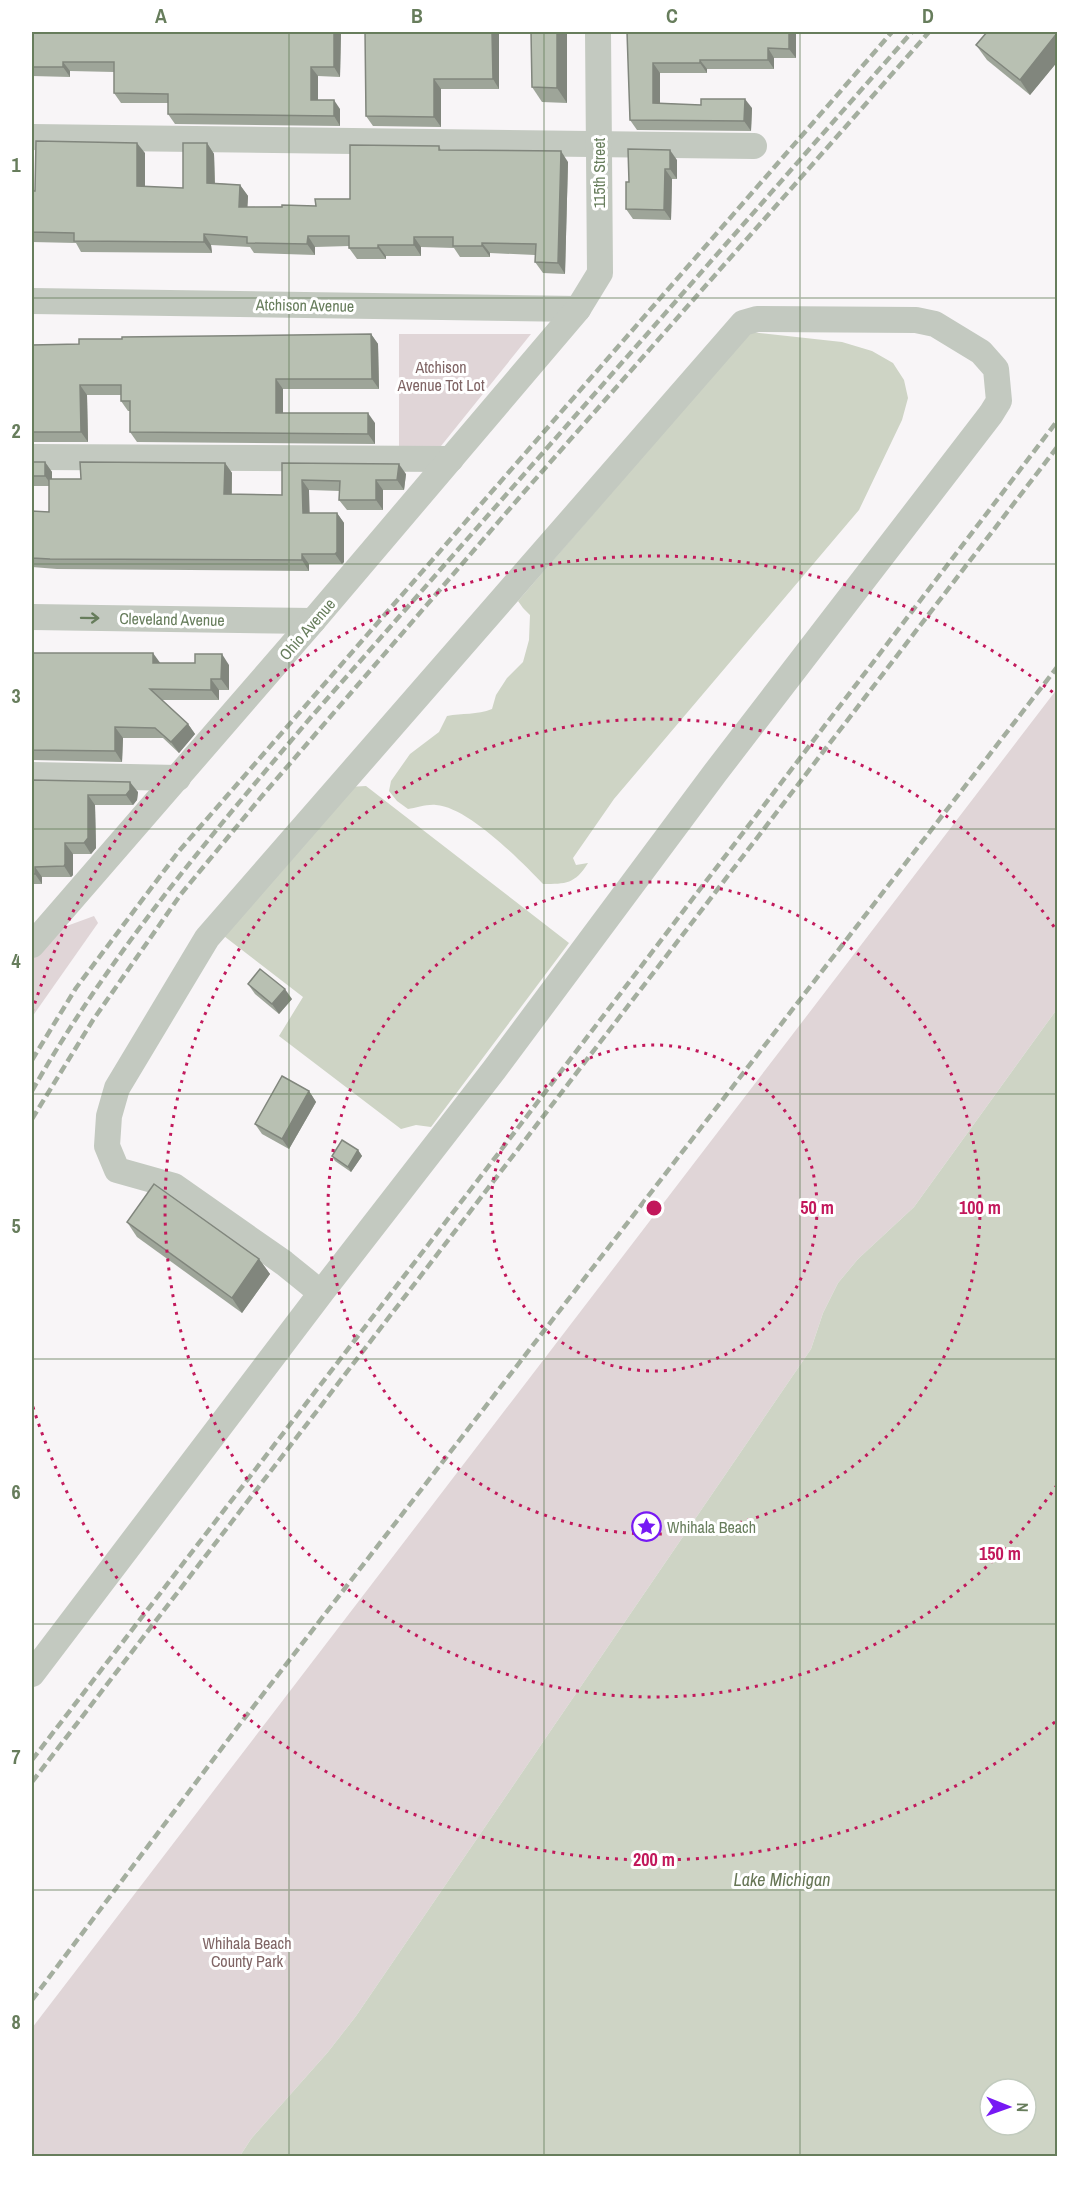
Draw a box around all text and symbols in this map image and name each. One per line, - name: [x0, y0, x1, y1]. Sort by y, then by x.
- text: A: [155, 2, 167, 29]
- text: B: [411, 2, 423, 29]
- text: C: [666, 2, 678, 29]
- text: D: [922, 2, 934, 29]
- street label: 115th Street: [588, 137, 610, 208]
- text: 1: [11, 151, 21, 178]
- street label: Atchison Avenue: [255, 293, 354, 317]
- park label: Atchison Avenue Tot Lot: [396, 356, 485, 396]
- text: 2: [11, 417, 21, 444]
- street label: Ohio Avenue: [274, 593, 340, 665]
- street label: Cleveland Avenue: [119, 607, 225, 631]
- one-way arrow: [79, 612, 99, 624]
- text: 3: [11, 682, 21, 709]
- text: 4: [11, 947, 21, 974]
- text: 50 m: [800, 1195, 834, 1220]
- text: 100 m: [959, 1195, 1001, 1220]
- centre of rings: [644, 1198, 664, 1218]
- text: 5: [11, 1212, 21, 1239]
- text: 6: [11, 1478, 21, 1505]
- place icon: Whihala Beach: [630, 1511, 662, 1543]
- place label: Whihala Beach: [667, 1516, 756, 1538]
- text: 150 m: [979, 1541, 1021, 1566]
- text: 7: [11, 1743, 21, 1770]
- text: 200 m: [633, 1847, 675, 1872]
- water label: Lake Michigan: [734, 1867, 830, 1892]
- park label: Whihala Beach County Park: [203, 1932, 291, 1972]
- text: 8: [11, 2008, 21, 2035]
- north arrow: [978, 2077, 1038, 2137]
- text: N: [1012, 2102, 1034, 2112]

